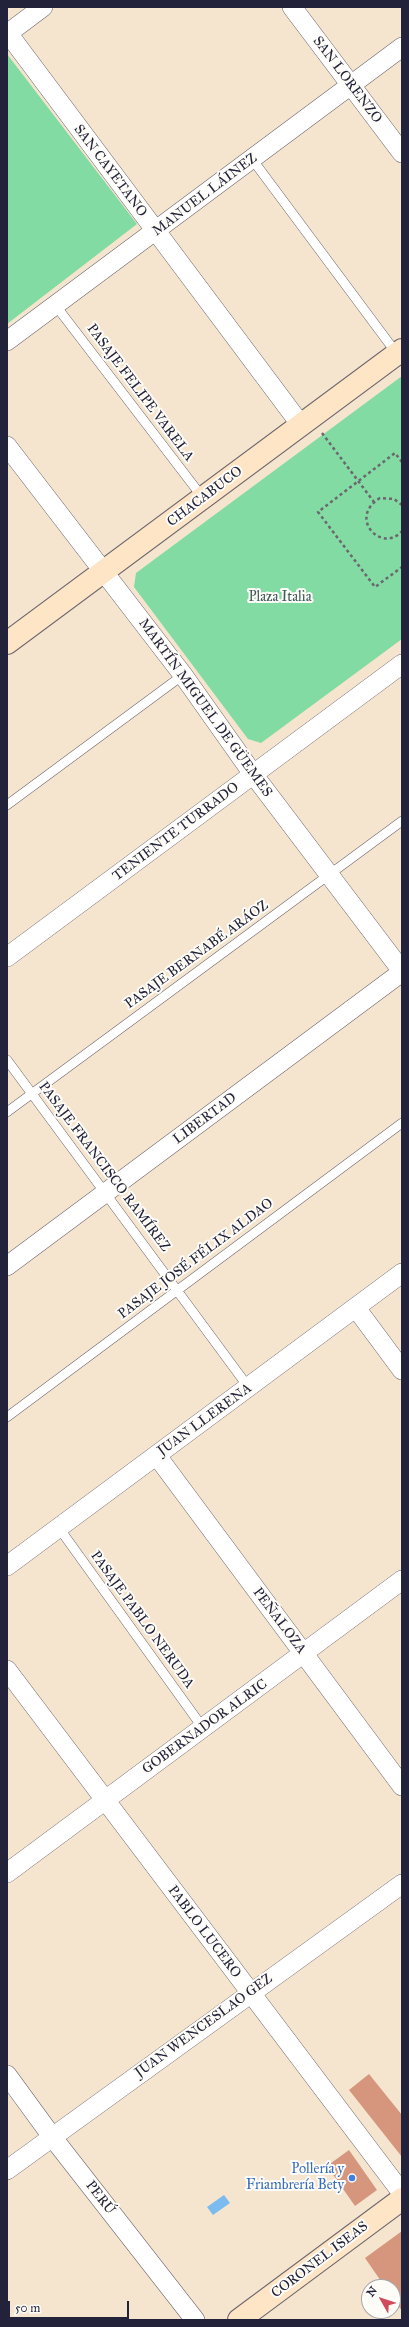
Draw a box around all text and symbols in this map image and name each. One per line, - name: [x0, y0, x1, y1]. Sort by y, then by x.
- street label: SAN LORENZO: [309, 33, 385, 127]
- street label: SAN CAYETANO: [70, 122, 150, 220]
- street label: MANUEL LÁINEZ: [149, 150, 261, 240]
- street label: PASAJE FELIPE VARELA: [83, 321, 197, 465]
- street label: CHACABUCO: [164, 463, 246, 531]
- park label: Plaza Italia: [248, 590, 312, 606]
- street label: MARTÍN MIGUEL DE GÜEMES: [135, 615, 275, 801]
- street label: TENIENTE TURRADO: [110, 779, 242, 885]
- street label: PASAJE BERNABÉ ARÁOZ: [122, 897, 272, 1013]
- street label: PASAJE FRANCISCO RAMÍREZ: [35, 1079, 173, 1255]
- street label: LIBERTAD: [170, 1090, 240, 1148]
- street label: PASAJE JOSÉ FÉLIX ALDAO: [115, 1195, 277, 1323]
- street label: JUAN LLERENA: [155, 1380, 255, 1460]
- street label: PASAJE PABLO NERUDA: [87, 1548, 197, 1692]
- street label: PEÑALOZA: [249, 1585, 309, 1657]
- street label: GOBERNADOR ALRIC: [139, 1676, 271, 1778]
- street label: PABLO LUCERO: [164, 1883, 244, 1981]
- street label: JUAN WENCESLAO GEZ: [132, 1970, 276, 2082]
- place label: Pollería y Friambrería Bety: [246, 2162, 344, 2194]
- marker: Pollería y Friambrería Bety: [347, 2173, 357, 2183]
- street label: PERÚ: [82, 2178, 118, 2218]
- street label: CORONEL ISEAS: [268, 2218, 372, 2302]
- north arrow: [361, 2279, 401, 2319]
- scale bar: [10, 2293, 131, 2319]
- text: 50 m: [15, 2301, 40, 2315]

